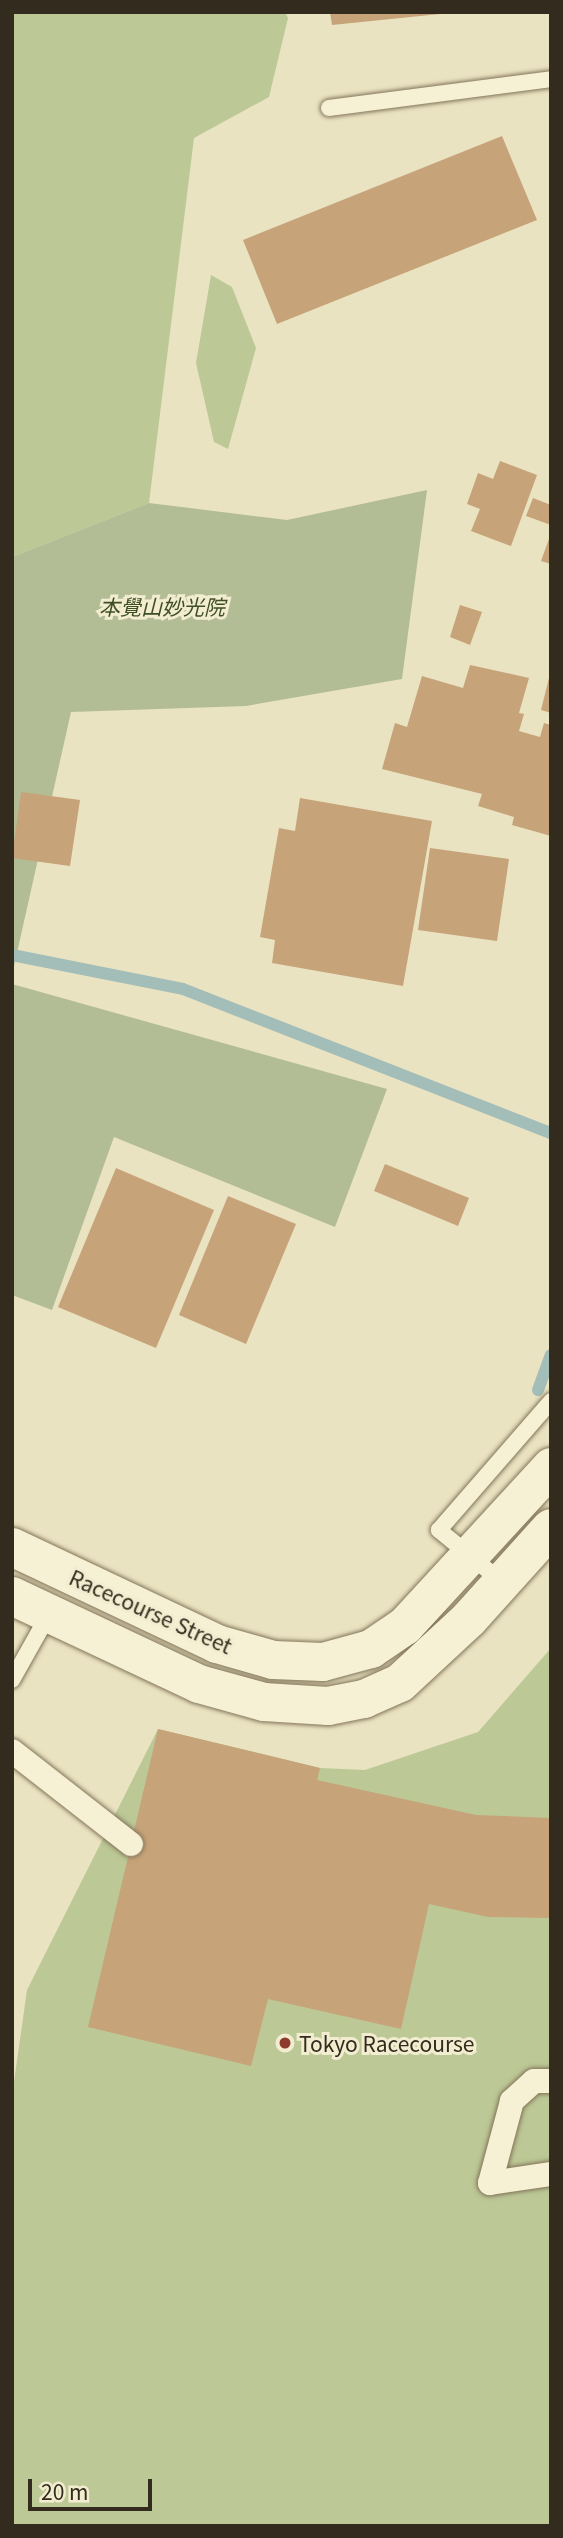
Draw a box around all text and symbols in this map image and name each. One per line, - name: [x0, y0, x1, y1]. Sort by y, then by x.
- park label: 本覺山妙光院: [99, 593, 225, 619]
- street label: Racecourse Street: [66, 1564, 236, 1658]
- place label: Tokyo Racecourse: [299, 2030, 474, 2056]
- marker: Tokyo Racecourse: [277, 2035, 293, 2051]
- scale bar: [32, 2464, 156, 2508]
- text: 20 m: [41, 2476, 88, 2506]

